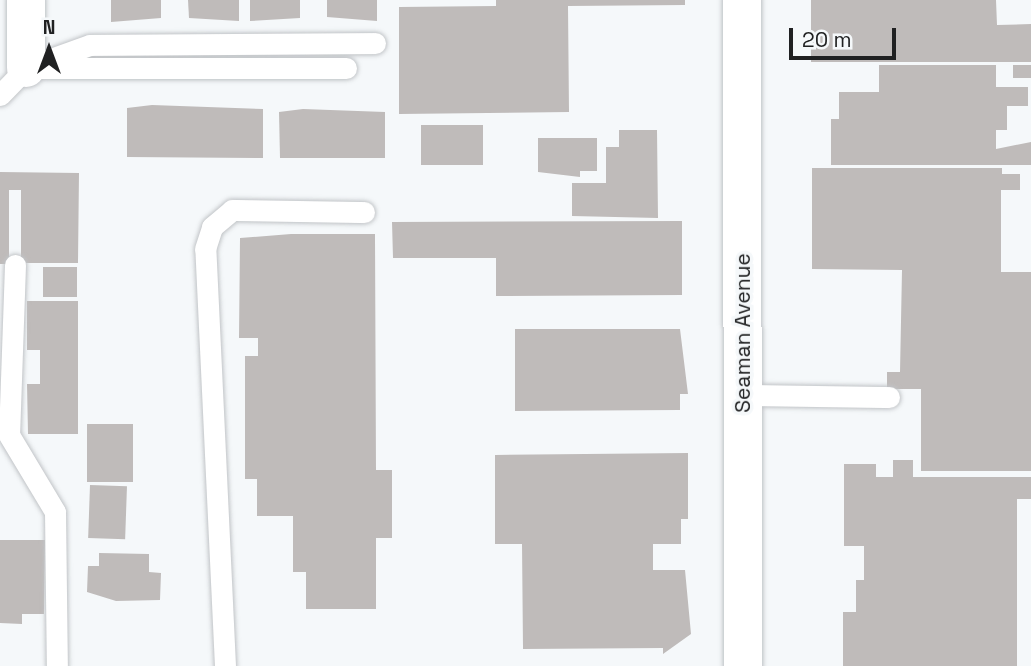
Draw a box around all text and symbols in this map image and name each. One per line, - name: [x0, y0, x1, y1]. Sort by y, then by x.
- north arrow: [14, 14, 84, 84]
- scale bar: [793, 14, 900, 58]
- text: N: [43, 15, 55, 40]
- text: 20 m: [802, 26, 852, 53]
- street label: Seaman Avenue: [730, 253, 756, 413]

